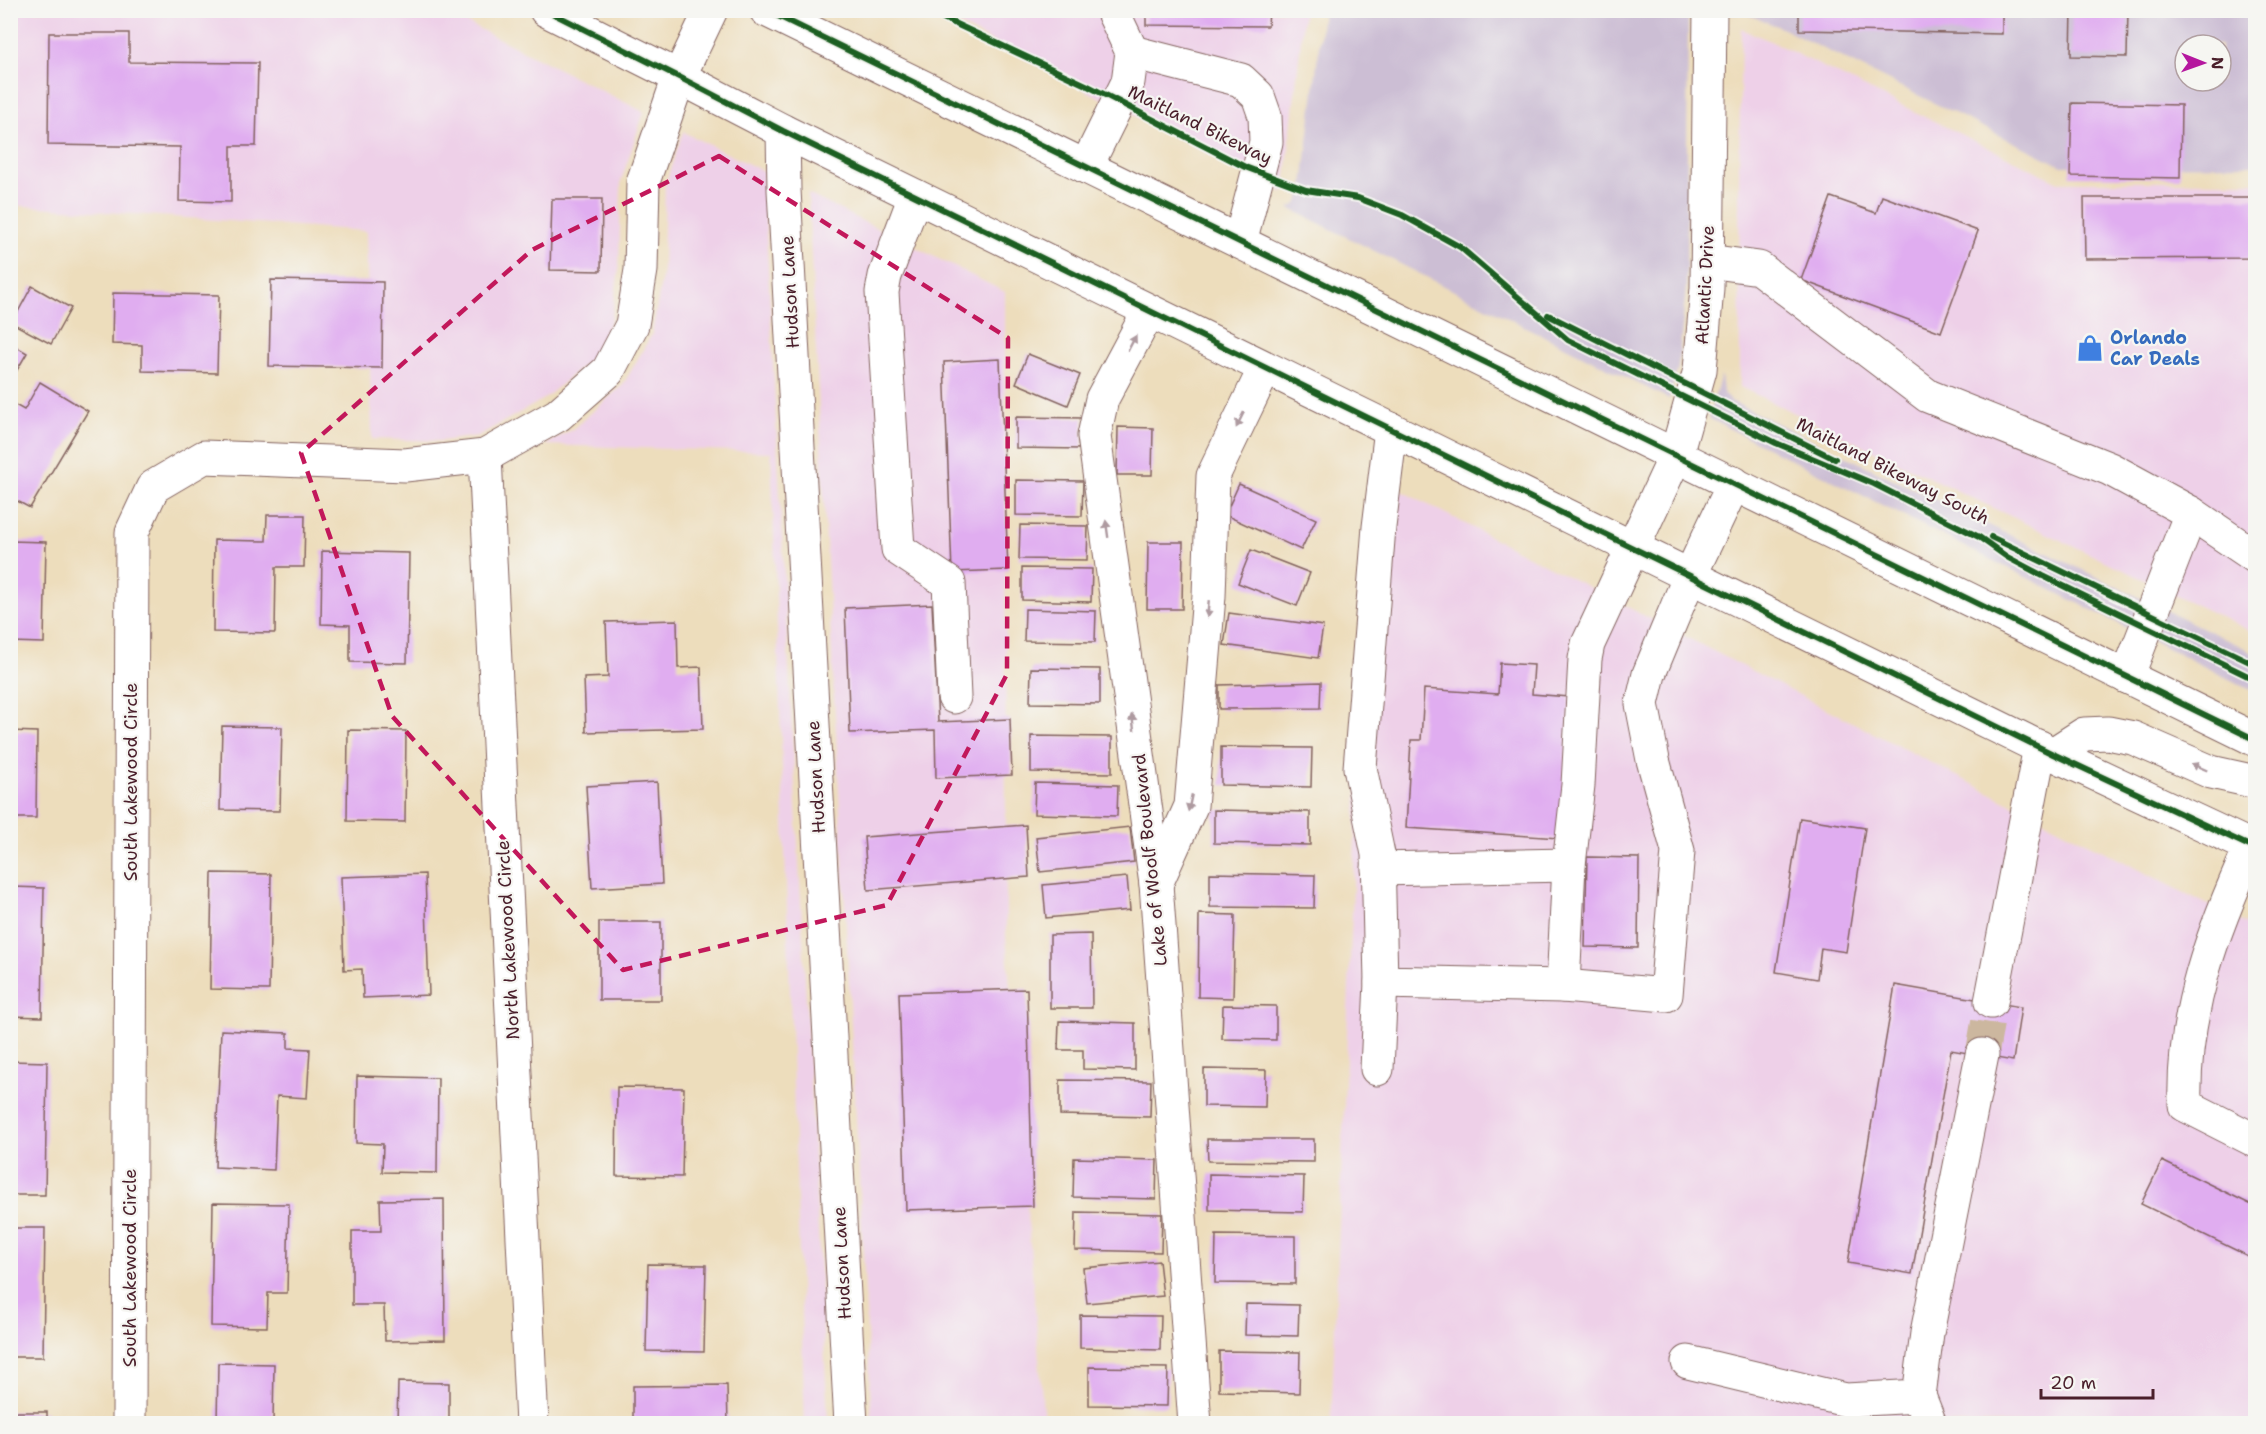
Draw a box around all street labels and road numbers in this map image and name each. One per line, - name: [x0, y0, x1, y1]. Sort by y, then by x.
- street label: Maitland Bikeway: [1124, 80, 1276, 170]
- street label: Atlantic Drive: [1690, 225, 1720, 345]
- street label: Hudson Lane: [775, 235, 805, 349]
- street label: Maitland Bikeway South: [1792, 412, 1994, 530]
- street label: South Lakewood Circle: [119, 683, 143, 881]
- street label: Hudson Lane: [801, 720, 831, 834]
- street label: Lake of Woolf Boulevard: [1127, 753, 1173, 967]
- street label: North Lakewood Circle: [491, 840, 525, 1040]
- street label: South Lakewood Circle: [118, 1169, 142, 1367]
- street label: Hudson Lane: [827, 1206, 857, 1320]

